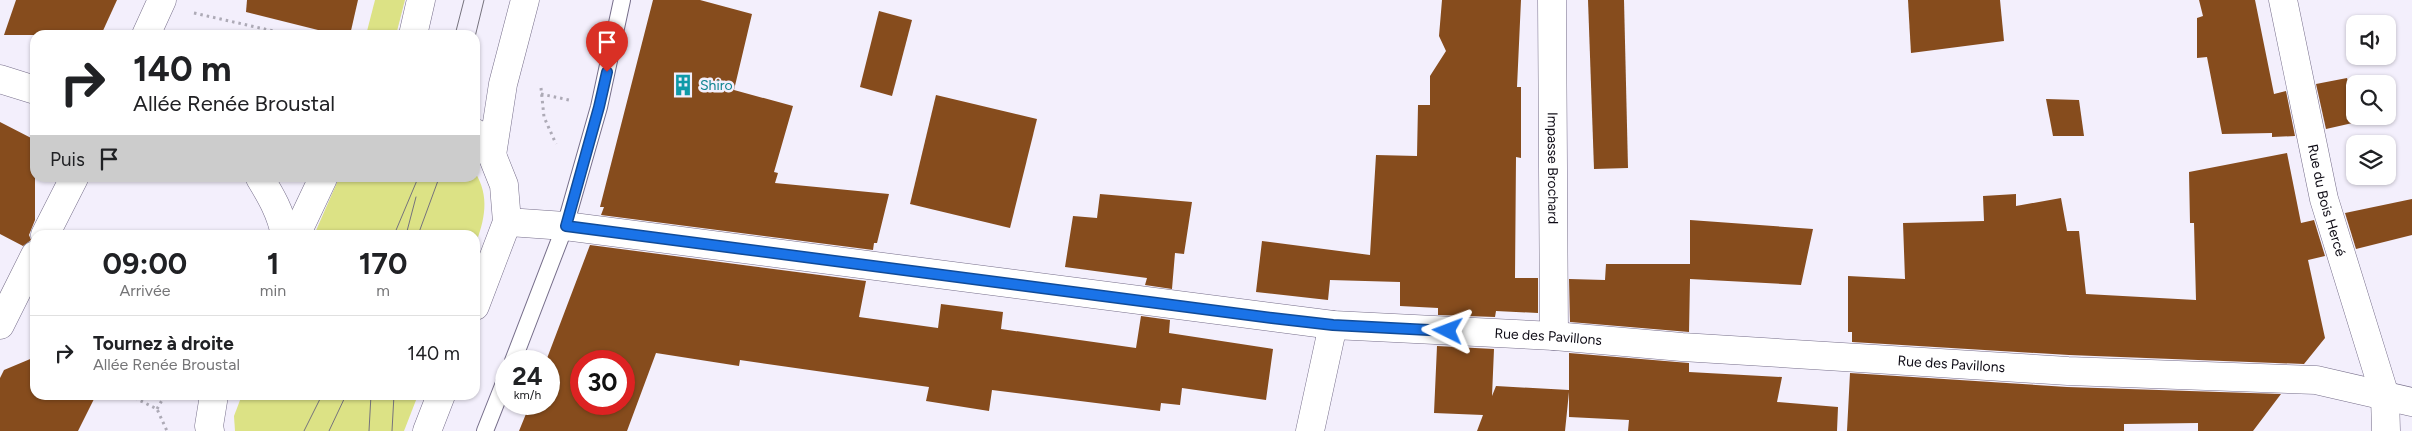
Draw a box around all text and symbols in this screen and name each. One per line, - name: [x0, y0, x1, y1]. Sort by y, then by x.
- map controls: [2346, 15, 2396, 185]
- button: sound: [2346, 15, 2396, 65]
- pin: [586, 21, 628, 72]
- icon: arrive: [593, 28, 621, 56]
- text: 140 m: [133, 48, 231, 90]
- icon: right: [50, 50, 115, 115]
- building icon: Shiro: [670, 72, 696, 98]
- button: search: [2346, 75, 2396, 125]
- place label: Shiro: [700, 77, 733, 94]
- text: Allée Renée Broustal: [133, 90, 335, 117]
- street label: Impasse Brochard: [1544, 112, 1561, 224]
- button: layers: [2346, 135, 2396, 185]
- street label: Rue du Bois Hercé: [2304, 143, 2349, 259]
- icon: arrive: [95, 145, 123, 173]
- text: Puis: [50, 148, 85, 171]
- text: 09:00: [103, 245, 187, 282]
- text: 1: [267, 245, 279, 282]
- text: 170: [359, 245, 407, 282]
- text: Arrivée: [119, 281, 170, 300]
- text: min: [260, 281, 286, 300]
- text: m: [376, 281, 390, 300]
- position arrow: [1421, 304, 1473, 356]
- street label: Rue des Pavillons: [1494, 325, 1603, 349]
- text: Tournez à droite: [93, 332, 234, 355]
- icon: right: [50, 339, 78, 367]
- text: 140 m: [407, 342, 460, 365]
- speed limit sign: 30: [570, 350, 635, 415]
- street label: Rue des Pavillons: [1897, 352, 2006, 376]
- text: Allée Renée Broustal: [93, 355, 240, 374]
- text: 24: [512, 361, 543, 391]
- text: km/h: [514, 388, 541, 402]

